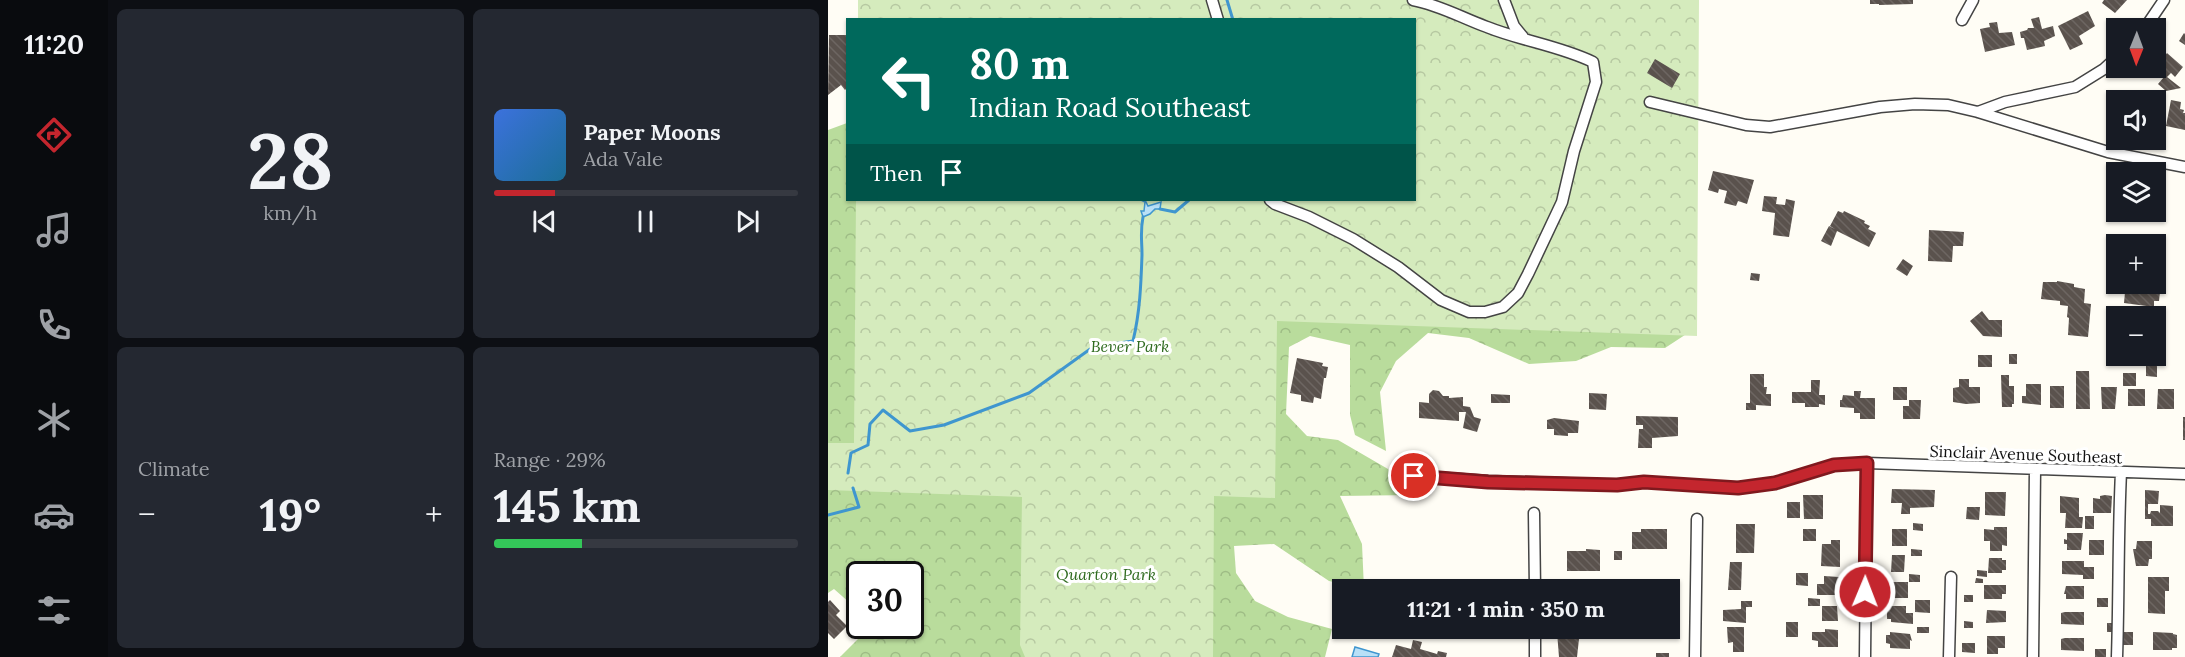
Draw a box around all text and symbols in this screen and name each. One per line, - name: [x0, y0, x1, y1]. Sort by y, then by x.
- north arrow: [2106, 18, 2166, 78]
- map controls: [2106, 18, 2166, 366]
- text: 11:20: [24, 27, 84, 61]
- text: 80 m: [969, 37, 1069, 91]
- icon: left: [870, 42, 948, 120]
- text: Indian Road Southeast: [969, 90, 1250, 124]
- button: sound: [2106, 90, 2166, 150]
- text: 28: [247, 111, 333, 210]
- icon: directions: [33, 114, 75, 156]
- text: Paper Moons: [584, 118, 721, 146]
- text: Ada Vale: [584, 146, 663, 171]
- icon: arrive: [935, 156, 968, 189]
- text: Then: [870, 159, 923, 187]
- button: layers: [2106, 162, 2166, 222]
- text: km/h: [263, 200, 317, 225]
- icon: previous: [528, 205, 561, 238]
- icon: pause: [629, 205, 662, 238]
- icon: next: [731, 205, 764, 238]
- icon: music: [33, 209, 75, 251]
- button: +: [2106, 234, 2166, 294]
- icon: phone: [33, 304, 75, 346]
- button: −: [2106, 306, 2166, 366]
- park label: Bever Park: [1091, 336, 1169, 356]
- icon: climate: [33, 399, 75, 441]
- street label: Sinclair Avenue Southeast: [1929, 441, 2123, 467]
- text: Range · 29%: [494, 447, 606, 472]
- pin: [1388, 450, 1439, 501]
- text: Climate: [138, 456, 210, 481]
- icon: arrive: [1397, 459, 1430, 492]
- text: 145 km: [494, 477, 641, 534]
- text: 19°: [260, 486, 321, 543]
- text: −: [138, 493, 156, 535]
- text: +: [425, 493, 442, 535]
- icon: car: [33, 494, 75, 536]
- position arrow: [1833, 560, 1897, 624]
- speed limit sign: 30: [846, 561, 924, 639]
- park label: Quarton Park: [1056, 564, 1156, 584]
- icon: filters: [33, 589, 75, 631]
- text: 11:21 · 1 min · 350 m: [1407, 595, 1605, 623]

